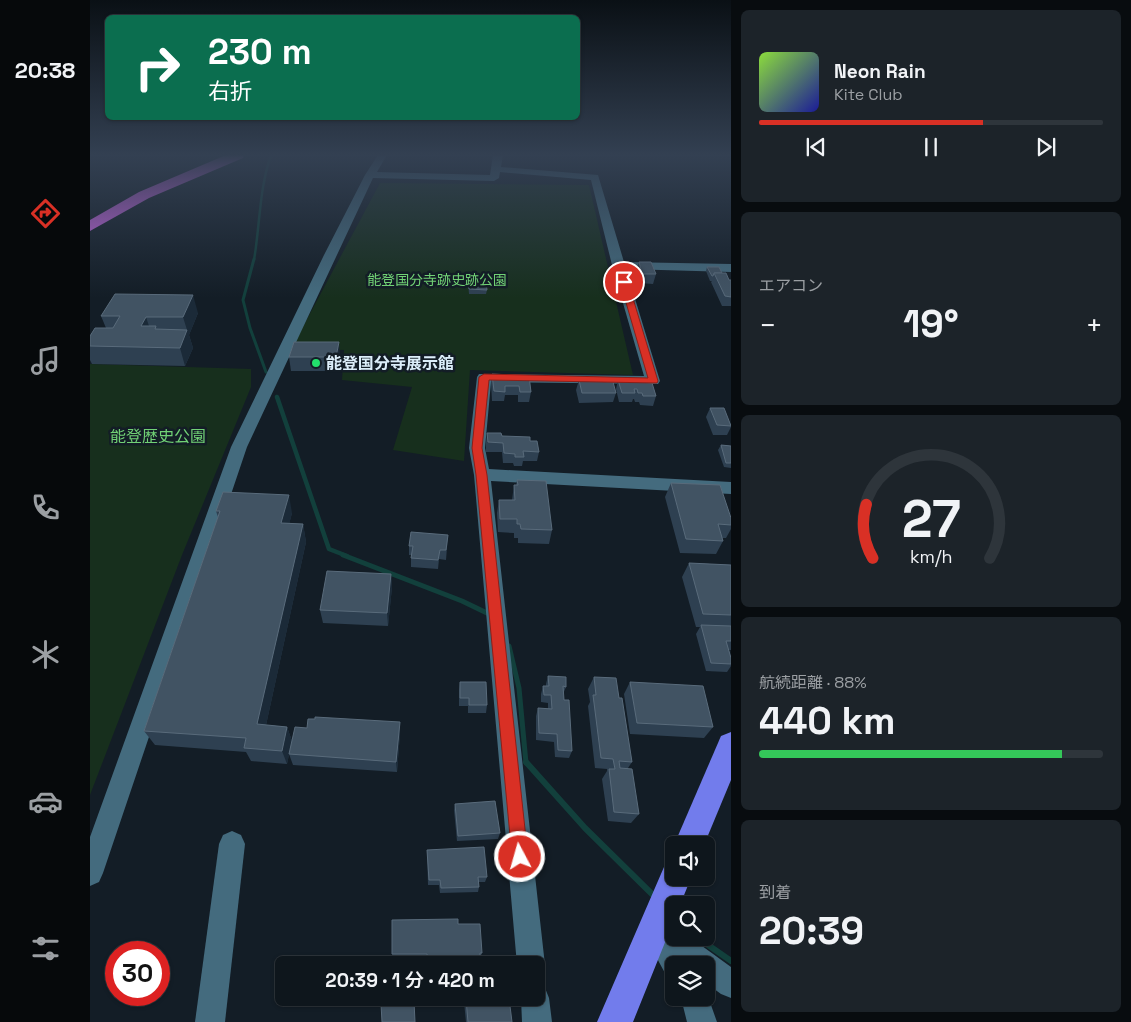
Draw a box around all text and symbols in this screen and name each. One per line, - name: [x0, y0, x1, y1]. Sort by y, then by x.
- text: 230 m: [208, 30, 312, 74]
- icon: right: [125, 35, 190, 100]
- text: 20:38: [15, 56, 75, 84]
- text: Neon Rain: [834, 59, 926, 84]
- text: 右折: [208, 77, 252, 105]
- text: Kite Club: [834, 84, 903, 105]
- icon: previous: [802, 133, 830, 161]
- icon: pause: [917, 133, 945, 161]
- icon: next: [1032, 133, 1060, 161]
- icon: directions: [28, 196, 63, 231]
- pin: [603, 261, 645, 303]
- icon: arrive: [610, 268, 638, 296]
- park label: 能登国分寺跡史跡公園: [367, 271, 507, 289]
- text: エアコン: [759, 275, 823, 296]
- text: 19°: [903, 300, 959, 348]
- text: −: [759, 307, 776, 343]
- text: +: [1086, 307, 1103, 343]
- icon: music: [28, 343, 63, 378]
- place label: 能登国分寺展示館: [326, 353, 454, 374]
- marker: 能登国分寺展示館: [310, 357, 322, 369]
- park label: 能登歴史公園: [110, 426, 206, 447]
- text: 27: [901, 486, 961, 552]
- icon: phone: [28, 490, 63, 525]
- text: km/h: [910, 545, 952, 568]
- icon: climate: [28, 637, 63, 672]
- text: 航続距離 · 88%: [759, 672, 867, 693]
- text: 440 km: [759, 697, 896, 745]
- icon: car: [28, 784, 63, 819]
- position arrow: [493, 830, 545, 882]
- map controls: [665, 836, 715, 1006]
- button: sound: [665, 836, 715, 886]
- text: 到着: [759, 882, 791, 903]
- button: search: [665, 896, 715, 946]
- text: 20:39: [759, 907, 864, 955]
- icon: filters: [28, 931, 63, 966]
- speed limit sign: 30: [105, 941, 170, 1006]
- button: layers: [665, 956, 715, 1006]
- text: 20:39 · 1 分 · 420 m: [325, 968, 495, 993]

